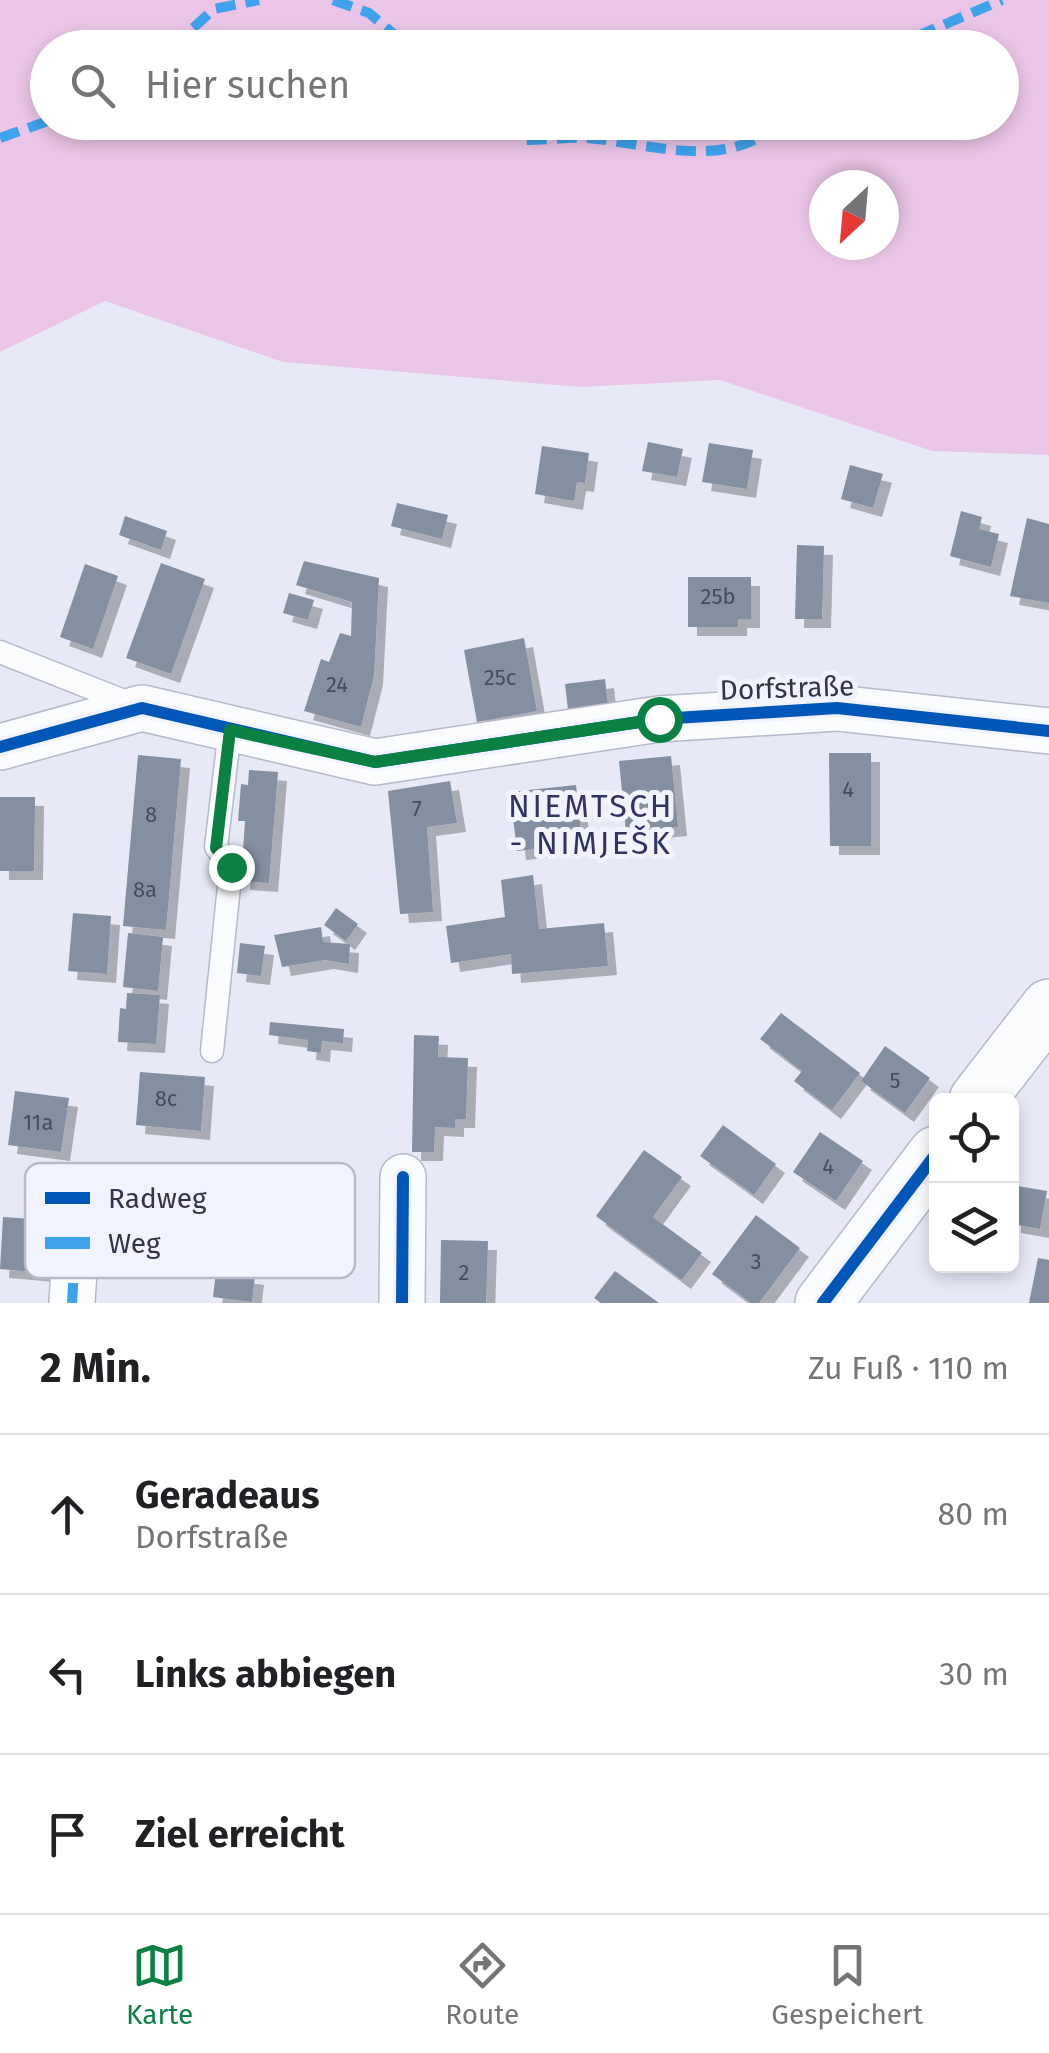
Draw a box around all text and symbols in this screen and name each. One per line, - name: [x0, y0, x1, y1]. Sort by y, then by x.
- search box: [30, 30, 1019, 140]
- icon: search: [65, 58, 120, 113]
- text: Hier suchen: [145, 62, 350, 108]
- north arrow: [809, 170, 899, 260]
- house number: 25b: [701, 583, 735, 610]
- house number: 25c: [484, 664, 516, 691]
- street label: Dorfstraße: [719, 669, 855, 707]
- house number: 24: [326, 671, 348, 698]
- route start: [637, 697, 683, 743]
- house number: 4: [842, 776, 854, 803]
- district label: NIEMTSCH - NIMJEŠK: [508, 787, 674, 862]
- house number: 7: [412, 795, 422, 822]
- house number: 8: [145, 801, 157, 828]
- route end: [209, 845, 255, 891]
- house number: 8a: [133, 876, 157, 903]
- house number: 5: [889, 1067, 901, 1094]
- house number: 8c: [155, 1085, 177, 1112]
- map controls: [929, 1093, 1019, 1273]
- button: locate: [929, 1093, 1019, 1183]
- house number: 11a: [23, 1109, 53, 1136]
- house number: 4: [822, 1153, 834, 1180]
- legend: [25, 1163, 355, 1278]
- text: Radweg: [108, 1182, 207, 1215]
- button: layers: [929, 1183, 1019, 1273]
- text: Weg: [108, 1227, 161, 1260]
- house number: 3: [751, 1248, 761, 1275]
- house number: 2: [459, 1259, 469, 1286]
- text: 2 Min.: [40, 1343, 151, 1393]
- text: Zu Fuß · 110 m: [808, 1349, 1009, 1387]
- text: Geradeaus: [135, 1472, 320, 1518]
- icon: ahead: [40, 1487, 95, 1542]
- text: 80 m: [938, 1495, 1009, 1533]
- text: Dorfstraße: [135, 1518, 289, 1556]
- icon: left: [40, 1647, 95, 1702]
- text: Links abbiegen: [135, 1651, 396, 1697]
- text: 30 m: [939, 1655, 1009, 1693]
- icon: arrive: [40, 1807, 95, 1862]
- text: Ziel erreicht: [135, 1811, 344, 1857]
- tab: Karte: [126, 1938, 193, 2031]
- tab: Route: [445, 1938, 519, 2031]
- tab: Gespeichert: [771, 1938, 923, 2031]

